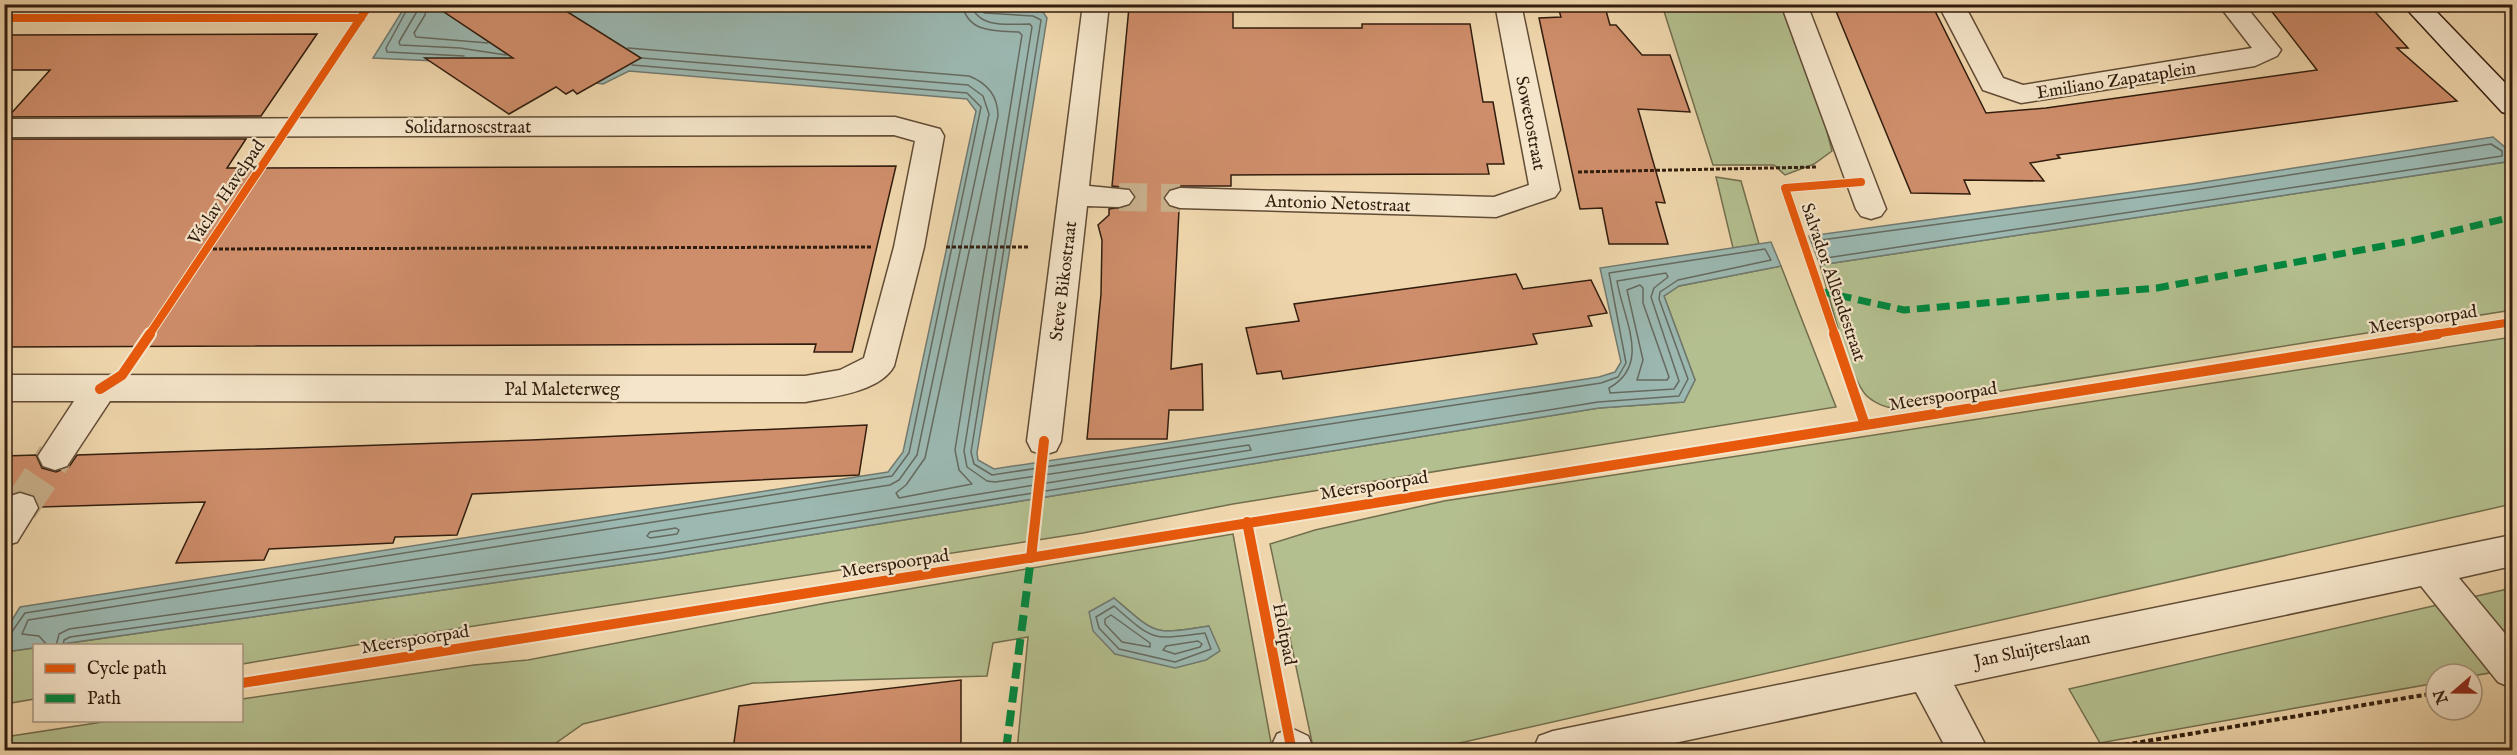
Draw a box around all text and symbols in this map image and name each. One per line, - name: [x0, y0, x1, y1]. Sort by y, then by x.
- street label: Emiliano Zapataplein: [2035, 57, 2198, 105]
- street label: Sowetostraat: [1509, 74, 1550, 172]
- street label: Solidarnoscstraat: [405, 117, 531, 140]
- street label: Václav Havelpad: [183, 136, 271, 251]
- street label: Antonio Netostraat: [1264, 190, 1411, 219]
- street label: Salvador Allendestraat: [1795, 200, 1870, 365]
- street label: Steve Bikostraat: [1046, 220, 1083, 342]
- street label: Meerspoorpad: [2368, 301, 2479, 340]
- street label: Meerspoorpad: [1888, 378, 1999, 417]
- street label: Pal Maleterweg: [504, 379, 620, 402]
- street label: Meerspoorpad: [1319, 467, 1430, 506]
- street label: Meerspoorpad: [840, 545, 951, 584]
- street label: Holtpad: [1266, 601, 1301, 668]
- street label: Meerspoorpad: [360, 621, 471, 660]
- street label: Jan Sluijterslaan: [1970, 627, 2093, 674]
- legend: [33, 644, 243, 722]
- text: Cycle path: [87, 658, 167, 681]
- north arrow: [2424, 662, 2484, 722]
- text: N: [2430, 686, 2454, 707]
- text: Path: [87, 688, 121, 711]

